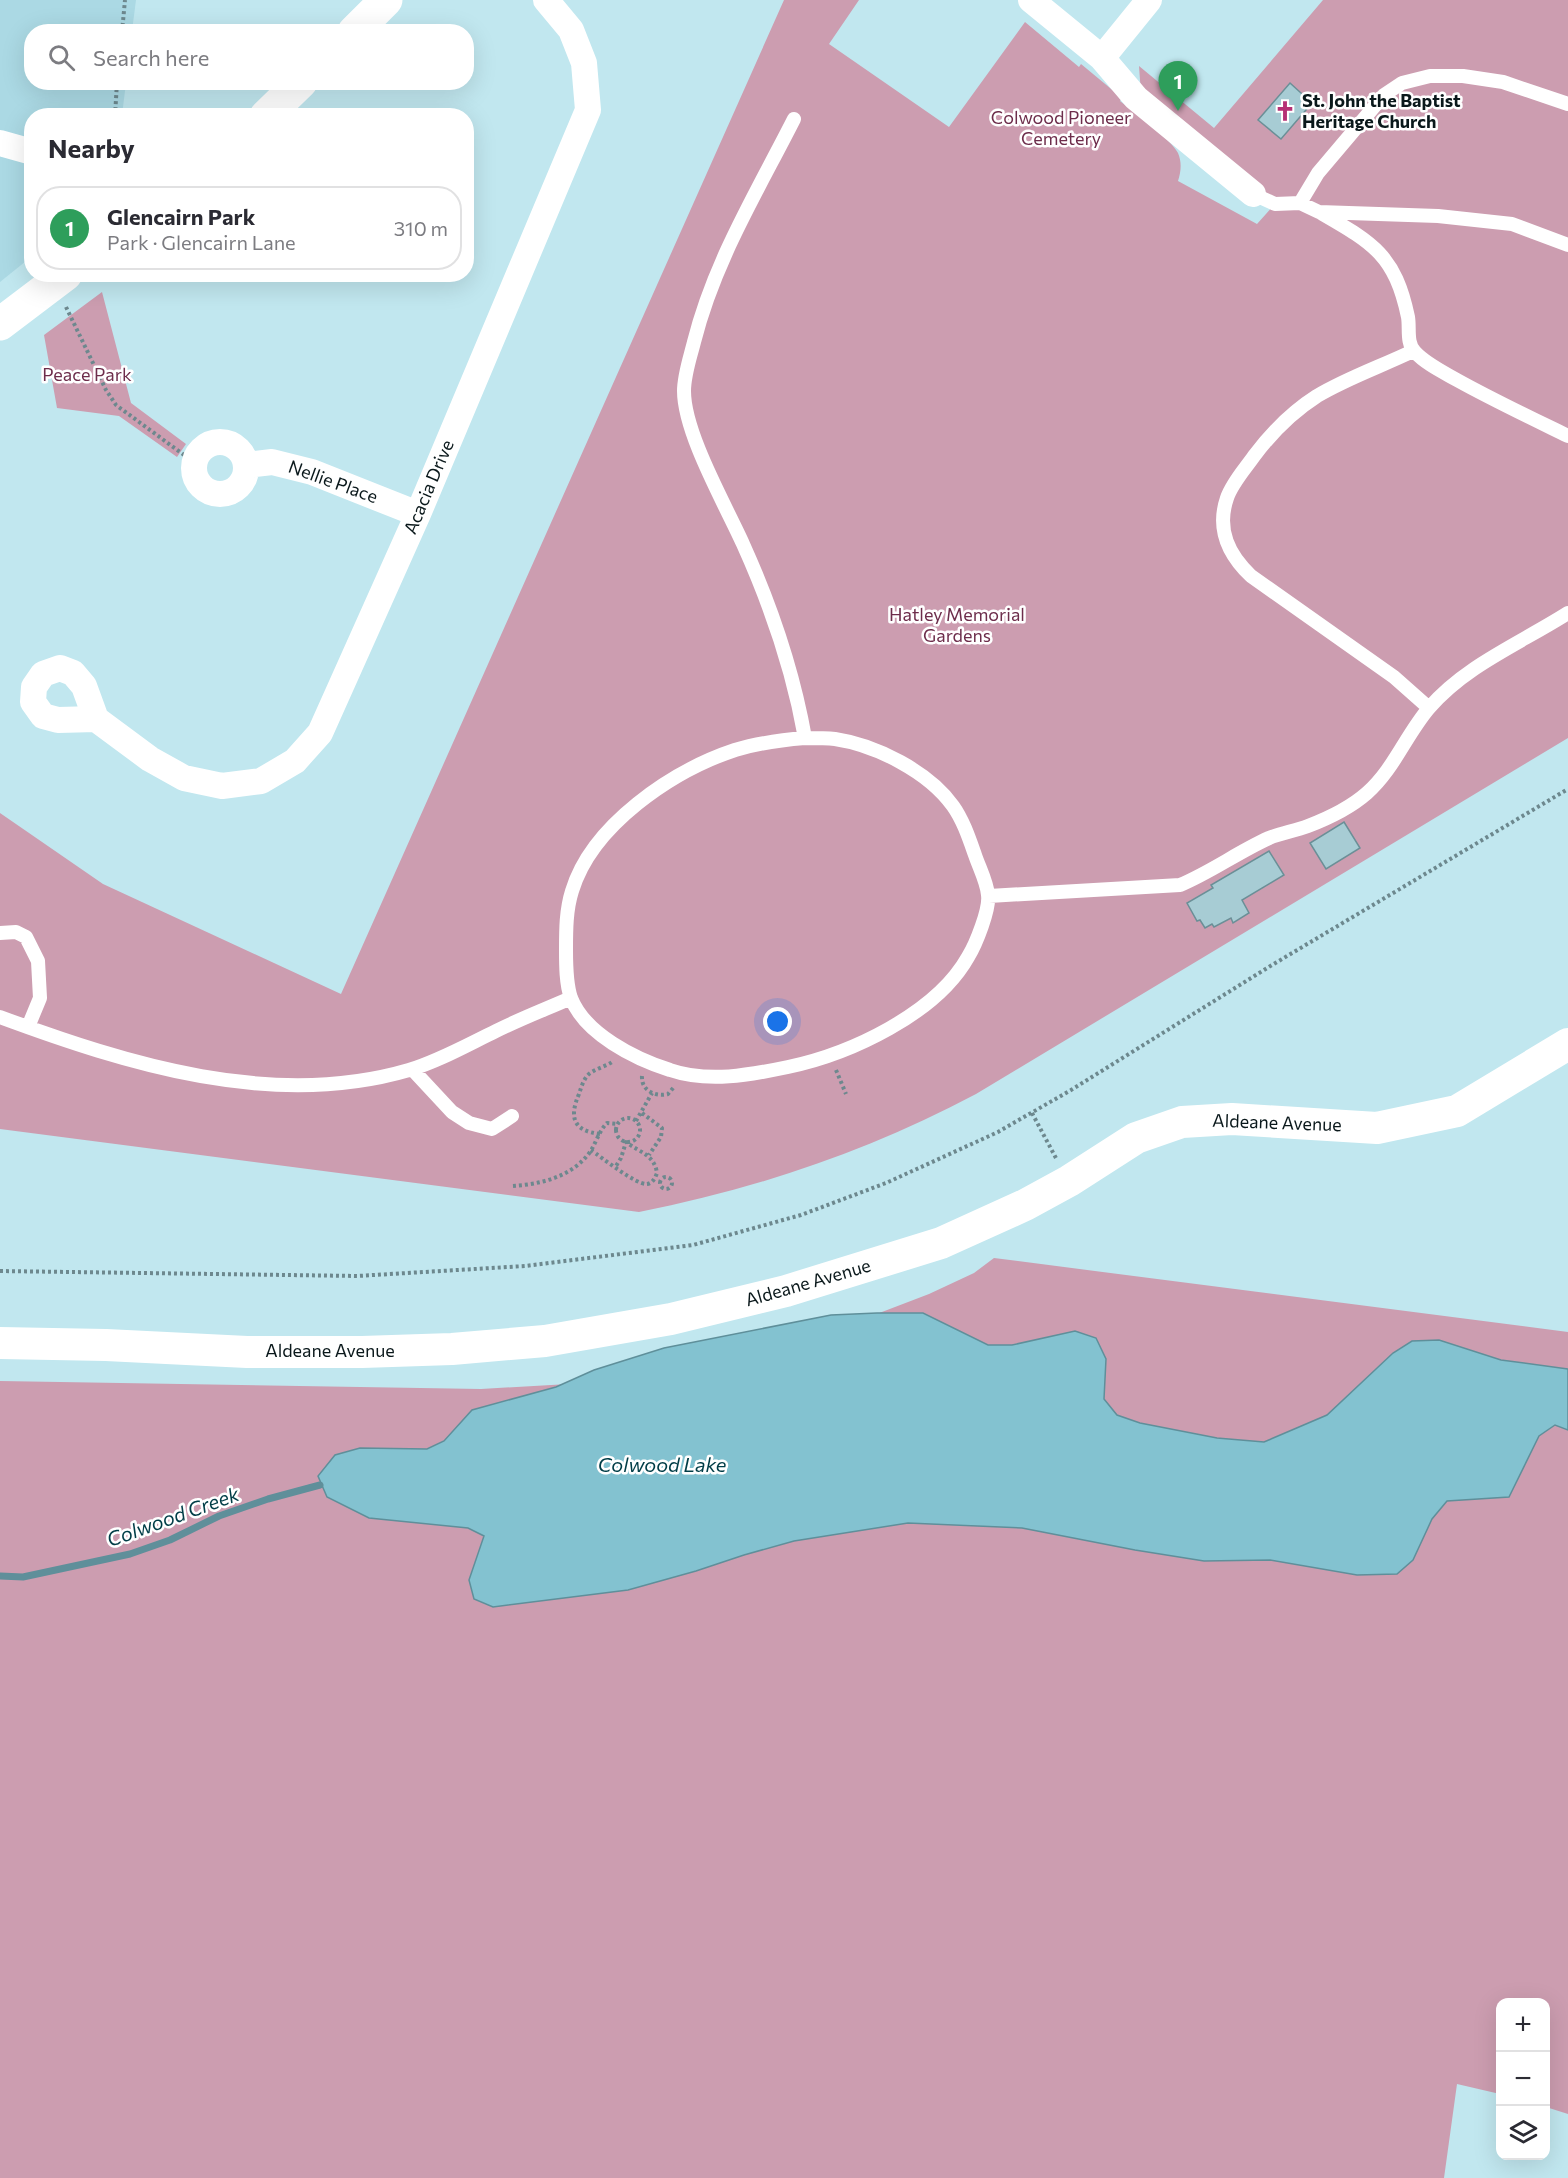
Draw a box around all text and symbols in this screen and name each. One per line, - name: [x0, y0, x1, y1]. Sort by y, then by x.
- search box: [24, 24, 474, 90]
- icon: search: [45, 41, 78, 74]
- text: Search here: [93, 44, 209, 71]
- pin: 1: [1158, 62, 1198, 111]
- place label: St. John the Baptist Heritage Church: [1302, 89, 1461, 132]
- church icon: St. John the Baptist Heritage Church: [1273, 99, 1297, 123]
- park label: Colwood Pioneer Cemetery: [991, 106, 1131, 149]
- text: Nearby: [48, 132, 135, 163]
- text: Glencairn Park: [107, 203, 255, 230]
- text: 1: [65, 216, 74, 240]
- text: 310 m: [394, 216, 448, 240]
- text: Park · Glencairn Lane: [107, 230, 296, 254]
- park label: Peace Park: [42, 363, 132, 385]
- street label: Acacia Drive: [398, 436, 458, 537]
- street label: Nellie Place: [286, 455, 381, 507]
- park label: Hatley Memorial Gardens: [889, 603, 1025, 646]
- your location: [763, 1007, 792, 1036]
- street label: Aldeane Avenue: [1212, 1109, 1342, 1135]
- street label: Aldeane Avenue: [742, 1254, 873, 1310]
- street label: Aldeane Avenue: [265, 1339, 395, 1361]
- water label: Colwood Lake: [598, 1452, 727, 1476]
- water label: Colwood Creek: [103, 1481, 243, 1551]
- map controls: [1496, 1998, 1550, 2160]
- button: +: [1496, 1998, 1550, 2052]
- button: −: [1496, 2052, 1550, 2106]
- button: layers: [1496, 2106, 1550, 2160]

